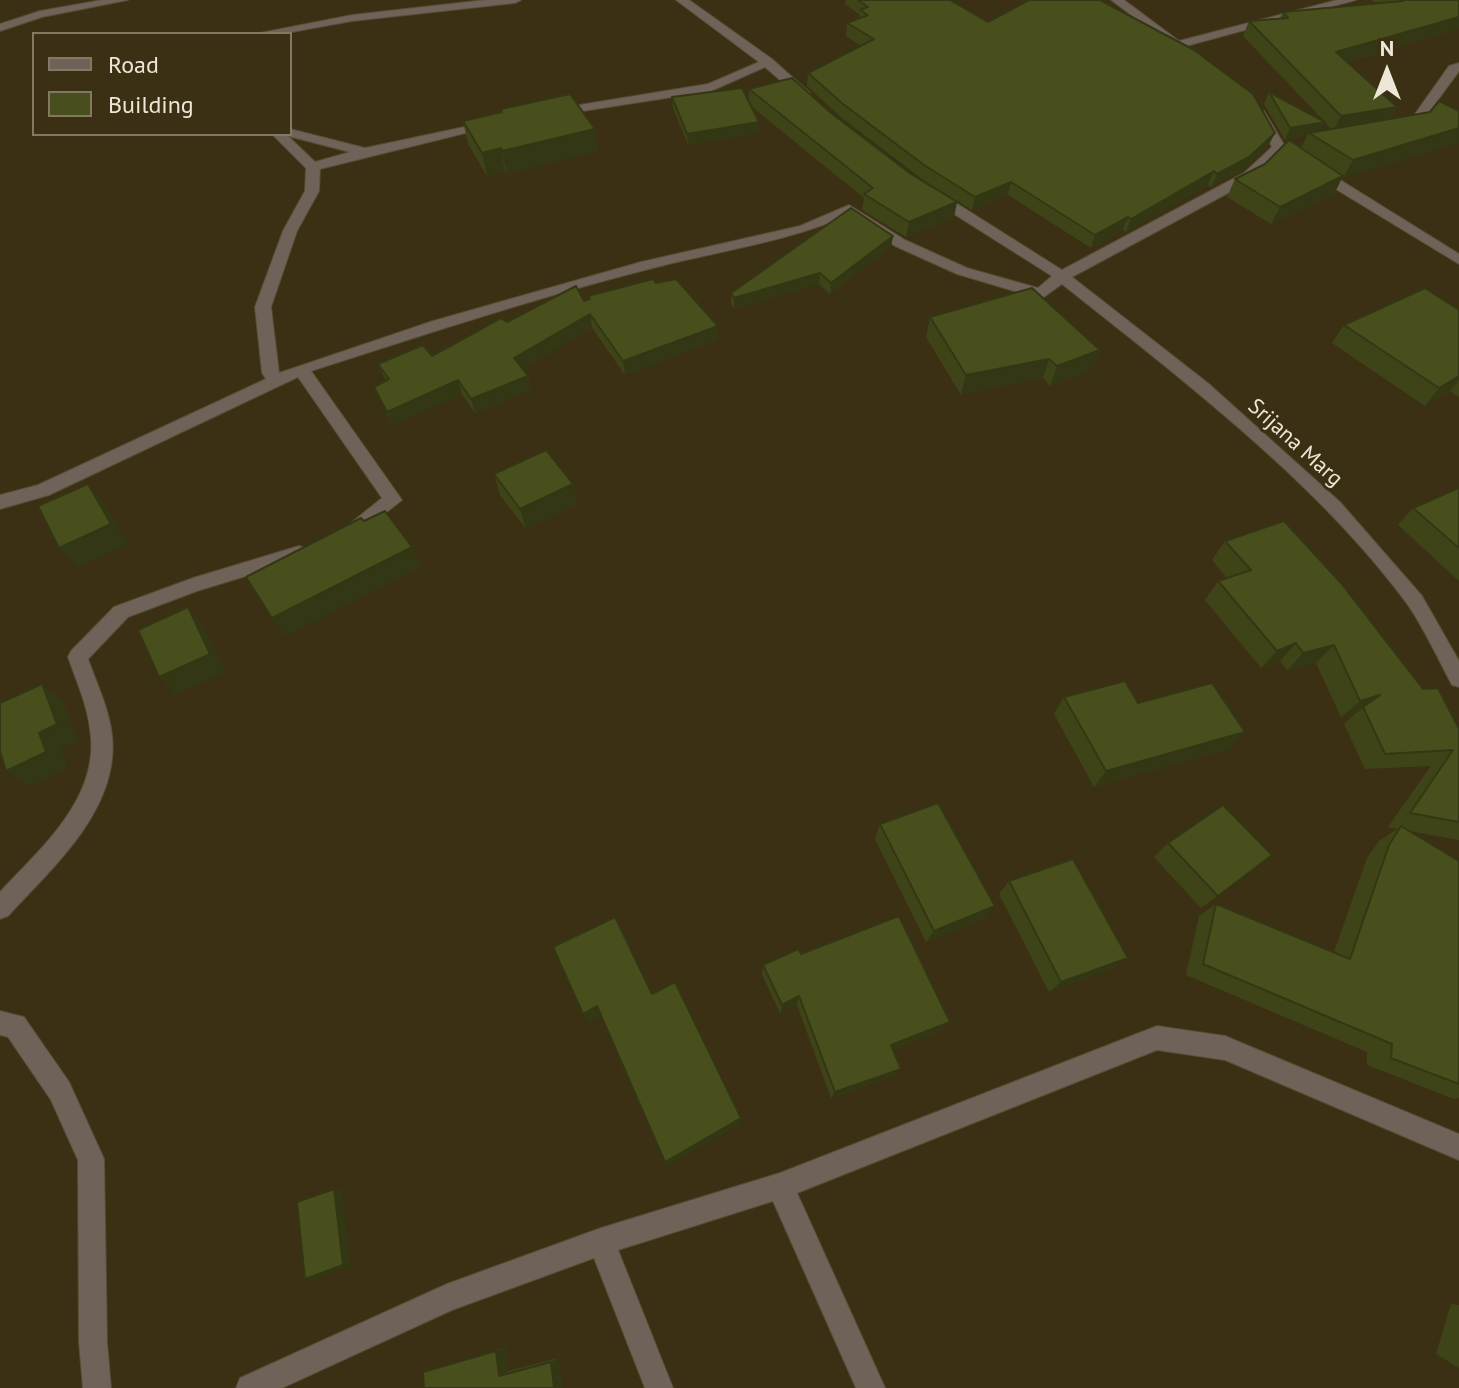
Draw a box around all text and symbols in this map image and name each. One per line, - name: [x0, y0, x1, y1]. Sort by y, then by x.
- legend: [32, 32, 292, 136]
- north arrow: [1347, 32, 1427, 112]
- text: N: [1380, 34, 1394, 62]
- text: Road: [108, 49, 159, 80]
- text: Building: [108, 89, 194, 120]
- street label: Srijana Marg: [1242, 394, 1348, 492]

